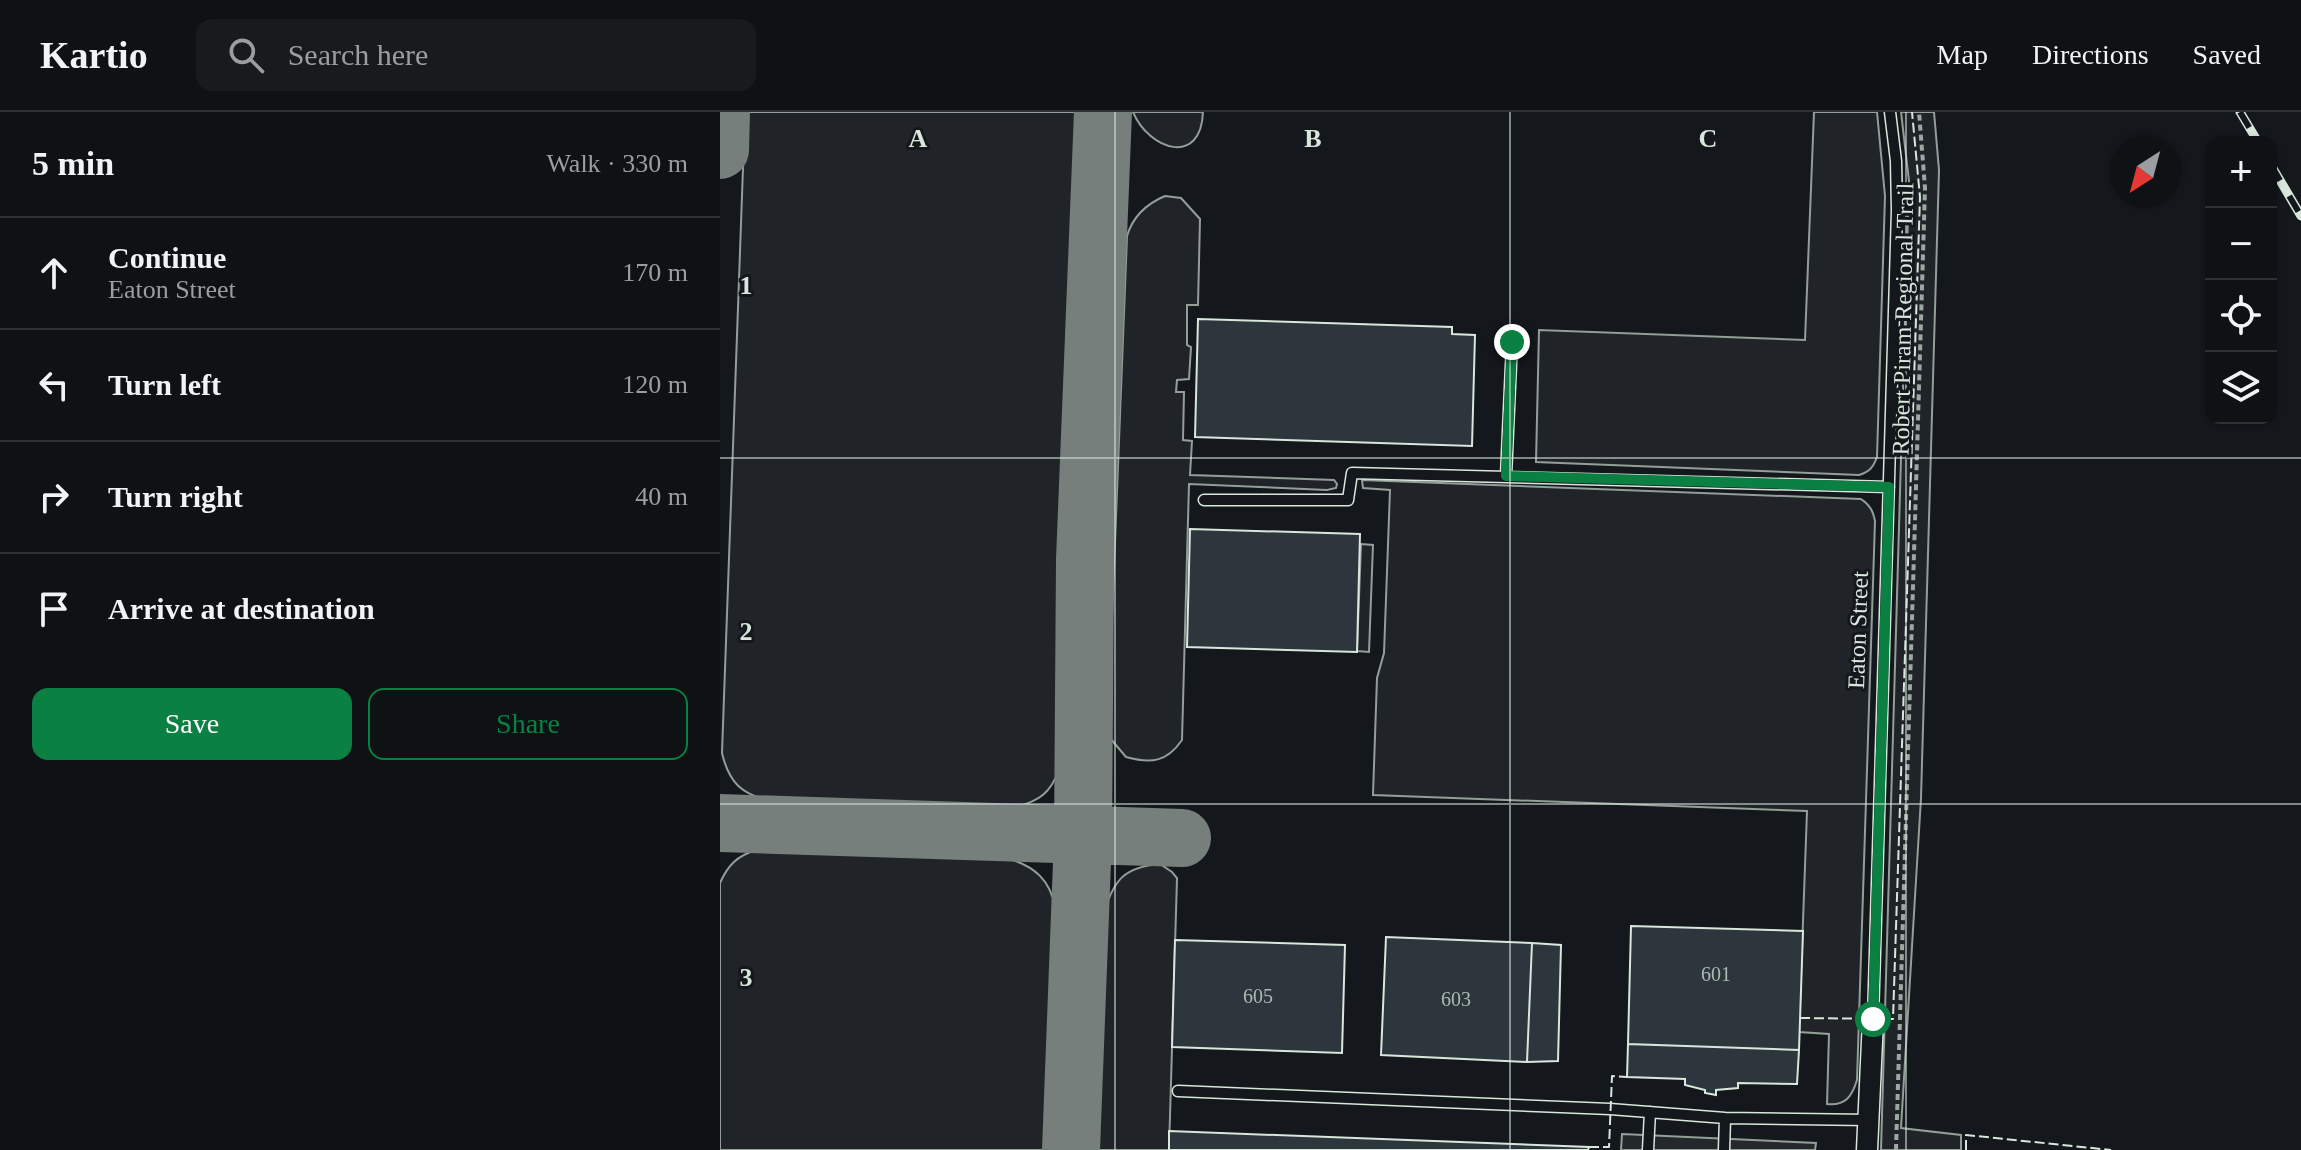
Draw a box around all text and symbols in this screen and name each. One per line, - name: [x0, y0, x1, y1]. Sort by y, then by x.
- search box: [196, 19, 756, 91]
- icon: search: [224, 33, 268, 77]
- text: Kartio: [40, 34, 148, 76]
- text: Search here: [288, 38, 428, 71]
- text: Map: [1937, 39, 1988, 70]
- text: Directions: [2032, 39, 2149, 70]
- text: Saved: [2193, 39, 2261, 70]
- text: A: [909, 124, 928, 153]
- text: B: [1304, 124, 1322, 153]
- text: C: [1699, 124, 1717, 153]
- north arrow: [2109, 136, 2181, 208]
- map controls: [2205, 136, 2277, 424]
- button: +: [2205, 136, 2277, 208]
- text: 5 min: [32, 145, 114, 182]
- text: Walk · 330 m: [546, 149, 688, 178]
- street label: Robert Piram Regional Trail: [1888, 182, 1918, 456]
- button: −: [2205, 208, 2277, 280]
- text: Continue: [108, 241, 226, 274]
- icon: ahead: [32, 251, 76, 295]
- text: 170 m: [622, 258, 688, 287]
- text: 1: [740, 271, 753, 300]
- text: Eaton Street: [108, 275, 236, 304]
- button: locate: [2205, 280, 2277, 352]
- route end: [1494, 324, 1530, 360]
- button: layers: [2205, 352, 2277, 424]
- icon: left: [32, 363, 76, 407]
- text: Turn left: [108, 368, 221, 401]
- text: 120 m: [622, 370, 688, 399]
- icon: right: [32, 475, 76, 519]
- text: Turn right: [108, 480, 243, 513]
- text: 40 m: [635, 482, 688, 511]
- street label: Eaton Street: [1843, 570, 1873, 689]
- icon: arrive: [32, 587, 76, 631]
- text: Arrive at destination: [108, 592, 375, 625]
- text: 2: [740, 617, 753, 646]
- button: Save: [32, 688, 352, 760]
- button: Share: [368, 688, 688, 760]
- text: 3: [740, 963, 753, 992]
- house number: 601: [1701, 963, 1731, 985]
- house number: 605: [1243, 985, 1273, 1007]
- house number: 603: [1441, 988, 1471, 1010]
- route start: [1855, 1001, 1891, 1037]

